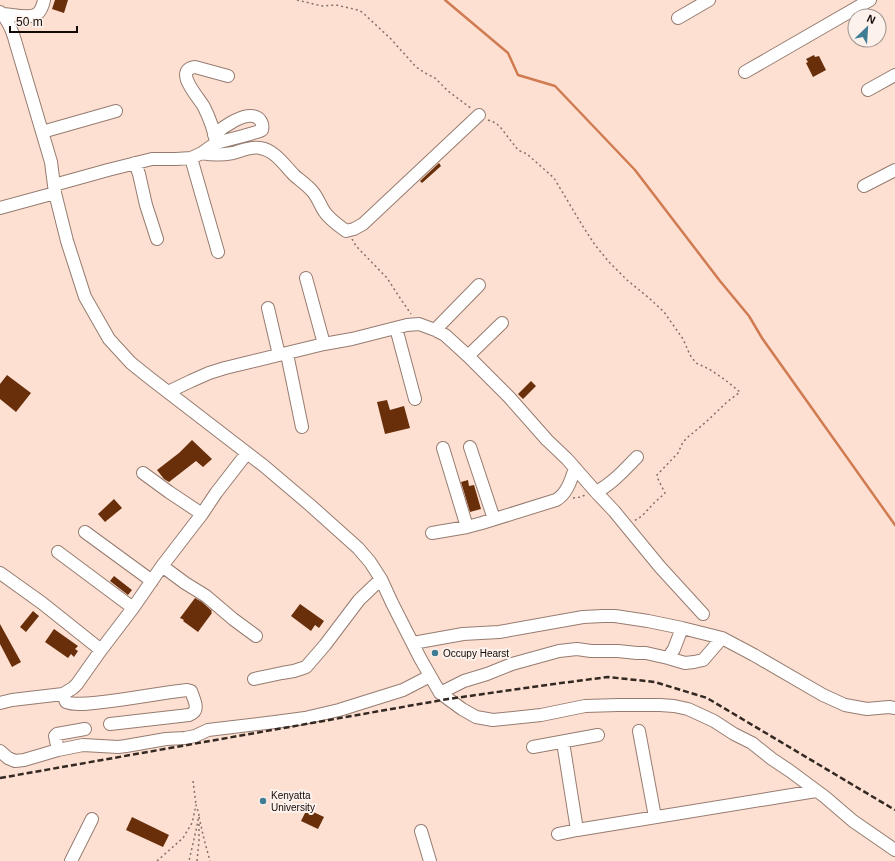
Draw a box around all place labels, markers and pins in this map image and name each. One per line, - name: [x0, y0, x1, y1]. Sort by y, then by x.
- marker: Occupy Hearst: [430, 648, 440, 658]
- place label: Occupy Hearst: [443, 648, 509, 659]
- place label: Kenyatta University: [271, 790, 315, 813]
- marker: Kenyatta University: [258, 796, 268, 806]

